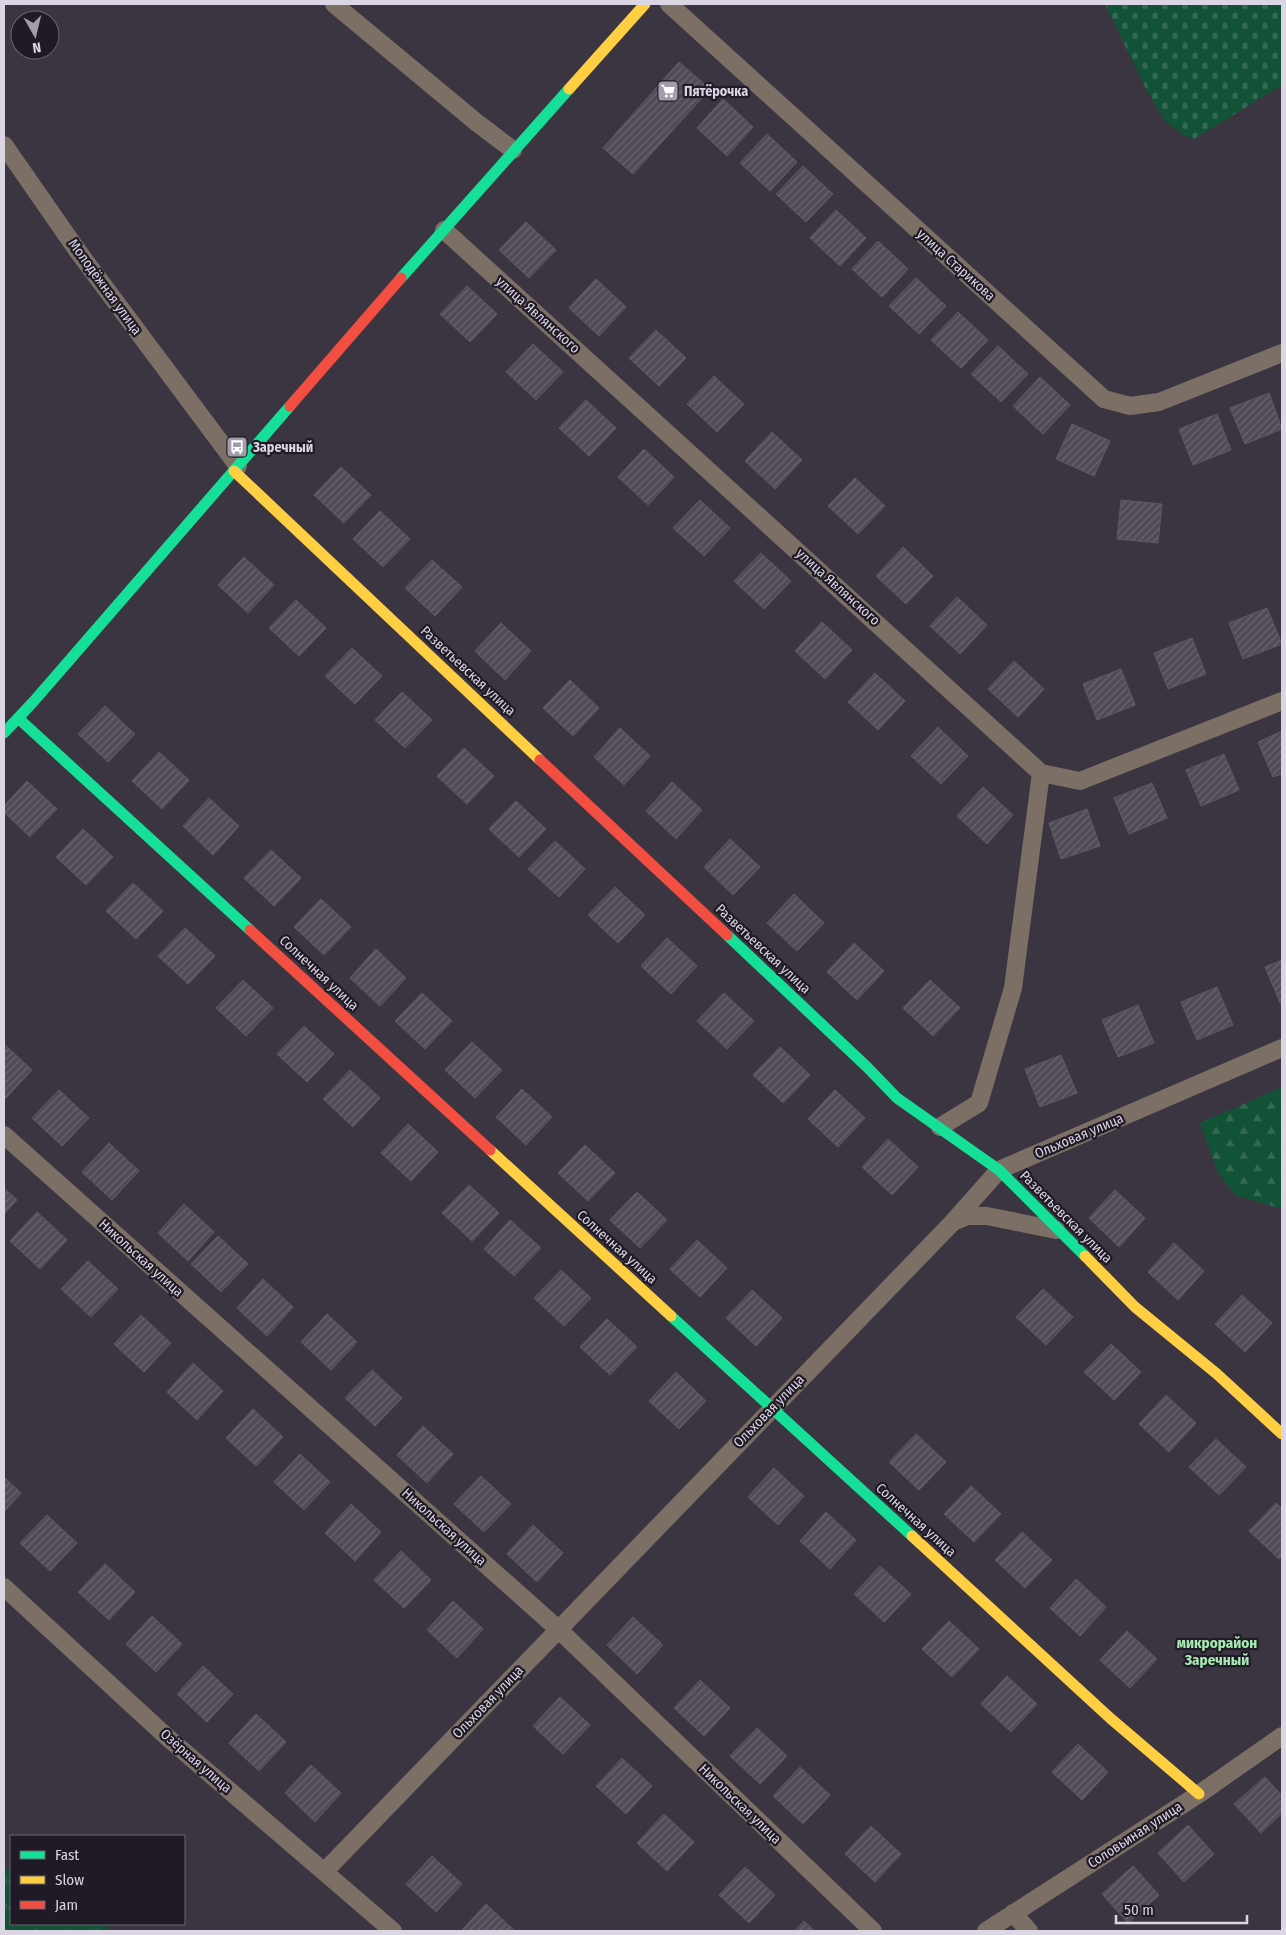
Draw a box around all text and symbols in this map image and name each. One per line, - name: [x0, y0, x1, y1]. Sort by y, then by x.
- north arrow: [10, 10, 60, 60]
- text: N: [31, 38, 42, 56]
- supermarket icon: Пятёрочка: [656, 79, 680, 103]
- place label: Пятёрочка: [684, 83, 748, 100]
- street label: улица Старикова: [913, 225, 999, 305]
- street label: Молодёжная улица: [65, 236, 145, 338]
- street label: улица Являнского: [493, 273, 583, 357]
- bus stop icon: Заречный: [225, 435, 249, 459]
- place label: Заречный: [252, 439, 313, 456]
- street label: улица Являнского: [793, 545, 883, 629]
- street label: Разветьевская улица: [417, 623, 519, 720]
- street label: Разветьевская улица: [712, 901, 814, 998]
- street label: Солнечная улица: [276, 932, 362, 1014]
- street label: Ольховая улица: [1032, 1110, 1126, 1162]
- street label: Разветьевская улица: [1016, 1167, 1116, 1267]
- street label: Солнечная улица: [573, 1207, 661, 1288]
- street label: Никольская улица: [95, 1216, 187, 1300]
- street label: Ольховая улица: [730, 1371, 808, 1451]
- street label: Солнечная улица: [872, 1480, 960, 1561]
- street label: Никольская улица: [398, 1485, 490, 1569]
- district label: микрорайон Заречный: [1177, 1634, 1257, 1669]
- street label: Ольховая улица: [449, 1662, 527, 1742]
- street label: Озёрная улица: [157, 1725, 235, 1797]
- street label: Никольская улица: [695, 1760, 785, 1848]
- street label: Соловьиная улица: [1085, 1798, 1186, 1872]
- legend: [10, 1835, 185, 1925]
- text: Fast: [55, 1846, 79, 1864]
- text: Slow: [55, 1871, 84, 1889]
- scale bar: [1116, 1892, 1247, 1924]
- text: Jam: [55, 1896, 78, 1914]
- text: 50 m: [1124, 1901, 1154, 1919]

